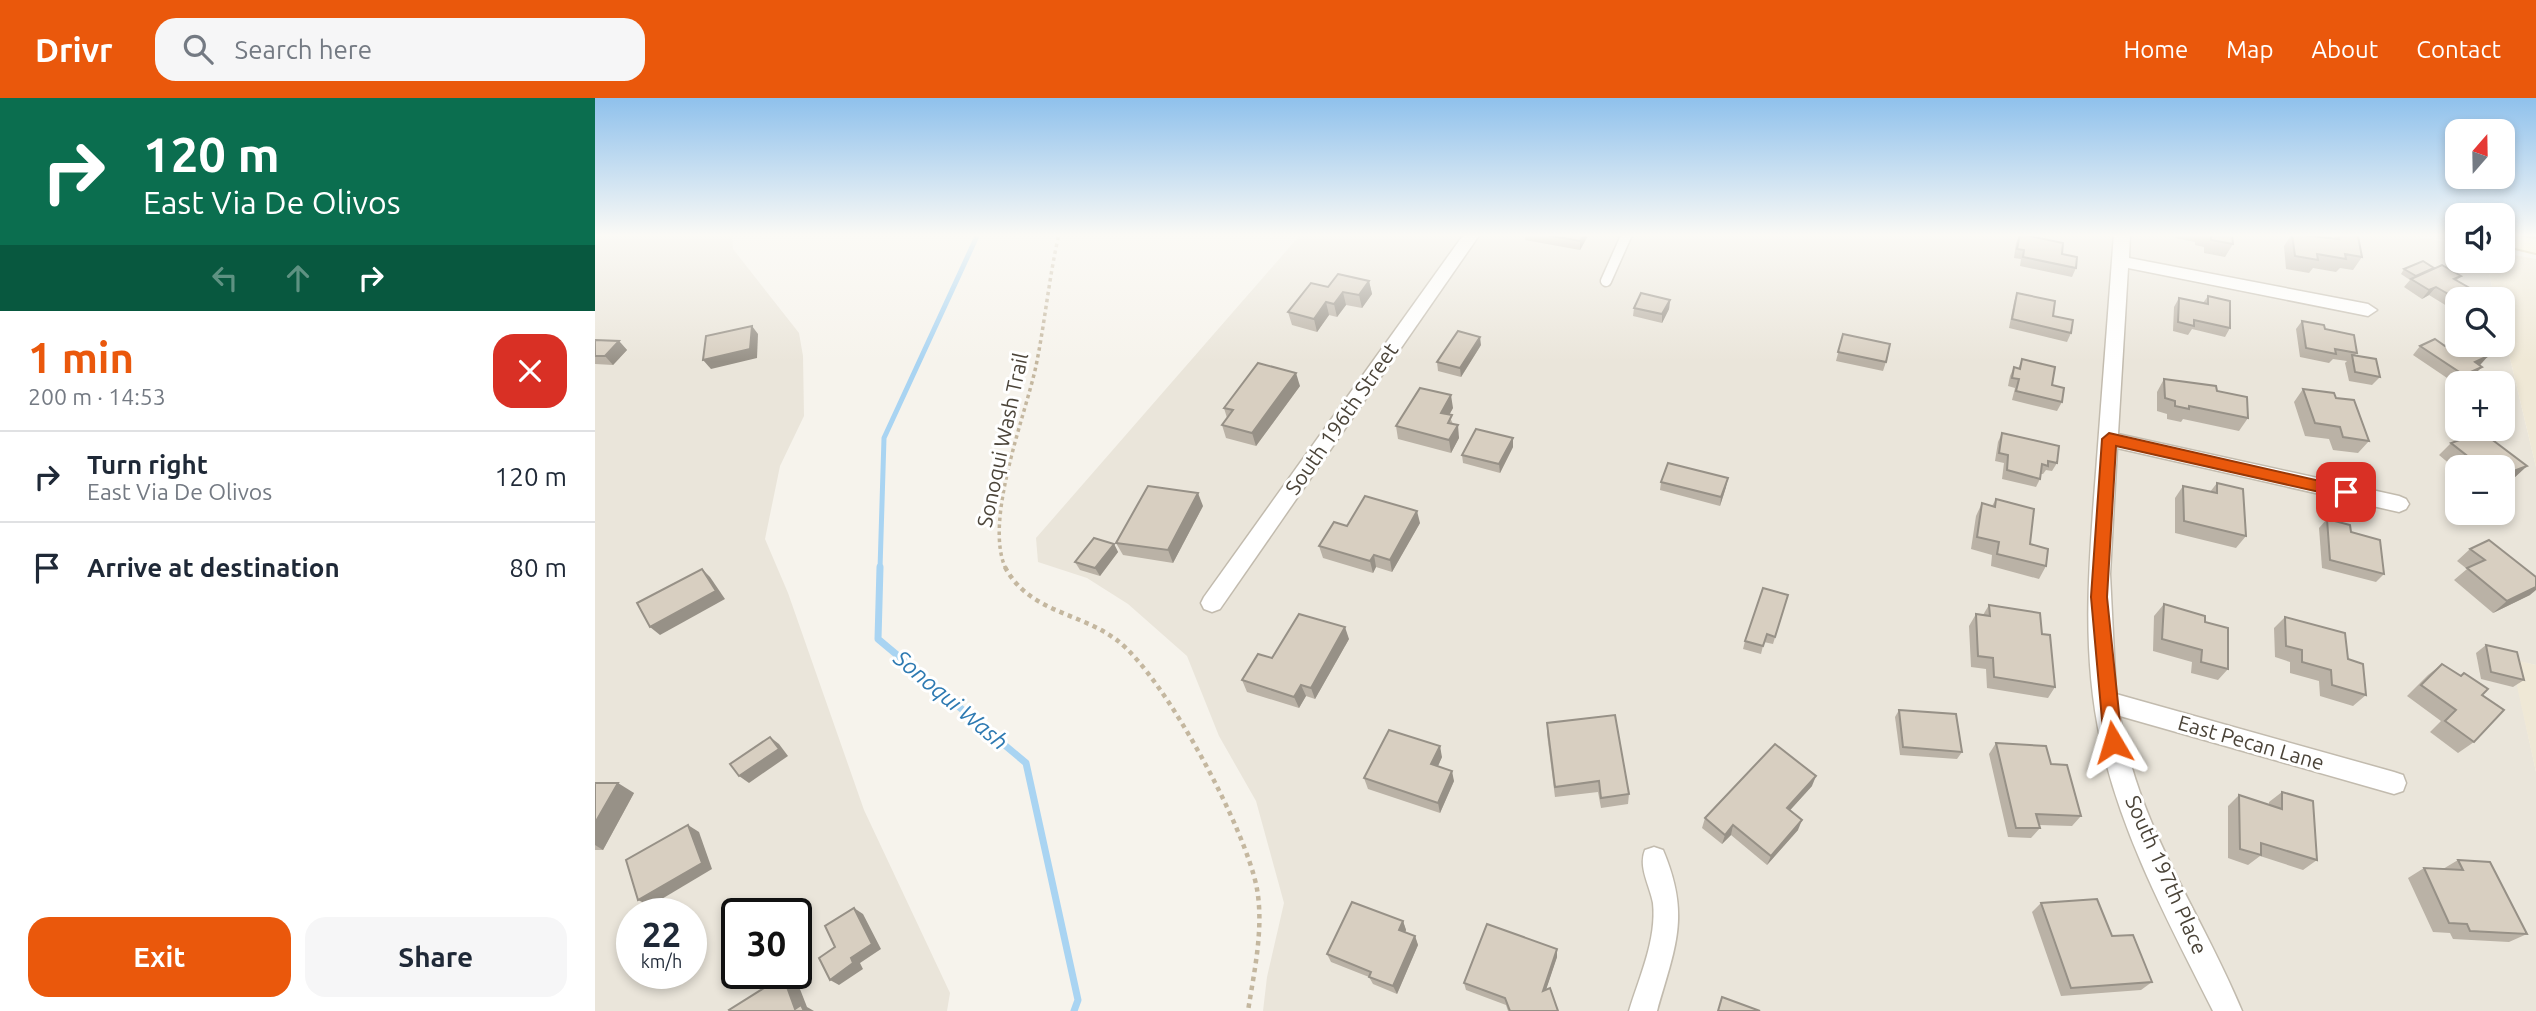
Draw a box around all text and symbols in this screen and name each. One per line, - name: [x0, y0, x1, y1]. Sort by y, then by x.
- search box: [155, 18, 645, 81]
- icon: search: [179, 30, 217, 68]
- text: Drivr: [35, 31, 113, 68]
- text: Search here: [235, 35, 372, 64]
- text: Home: [2123, 36, 2188, 63]
- text: Map: [2226, 36, 2273, 63]
- text: About: [2311, 36, 2378, 63]
- text: Contact: [2416, 36, 2501, 63]
- north arrow: [2445, 119, 2515, 189]
- map controls: [2445, 119, 2515, 525]
- icon: right: [28, 126, 119, 217]
- text: 120 m: [143, 126, 280, 181]
- text: East Via De Olivos: [143, 184, 401, 220]
- button: sound: [2445, 203, 2515, 273]
- icon: left: [206, 259, 244, 297]
- icon: ahead: [279, 259, 317, 297]
- icon: right: [352, 259, 390, 297]
- button: search: [2445, 287, 2515, 357]
- text: 1 min: [28, 334, 134, 381]
- button: close: [493, 334, 567, 408]
- street label: South 196th Street: [1280, 338, 1403, 499]
- street label: Sonoqui Wash Trail: [972, 350, 1032, 529]
- button: +: [2445, 371, 2515, 441]
- text: 200 m · 14:53: [28, 384, 166, 409]
- text: Turn right: [87, 450, 208, 479]
- button: −: [2445, 455, 2515, 525]
- icon: right: [28, 458, 66, 496]
- text: 120 m: [495, 462, 567, 491]
- pin: [2316, 462, 2376, 522]
- icon: arrive: [2327, 473, 2365, 511]
- text: East Via De Olivos: [87, 479, 272, 504]
- icon: arrive: [28, 549, 66, 587]
- text: Arrive at destination: [87, 553, 340, 582]
- text: 80 m: [509, 553, 567, 582]
- water label: Sonoqui Wash: [889, 644, 1013, 754]
- position arrow: [2076, 705, 2150, 779]
- street label: East Pecan Lane: [2175, 710, 2327, 774]
- street label: South 197th Place: [2121, 792, 2213, 958]
- speed limit sign: 30: [721, 898, 812, 989]
- text: 22: [642, 914, 681, 954]
- button: Exit: [28, 917, 291, 997]
- button: Share: [305, 917, 567, 997]
- text: km/h: [641, 951, 682, 971]

